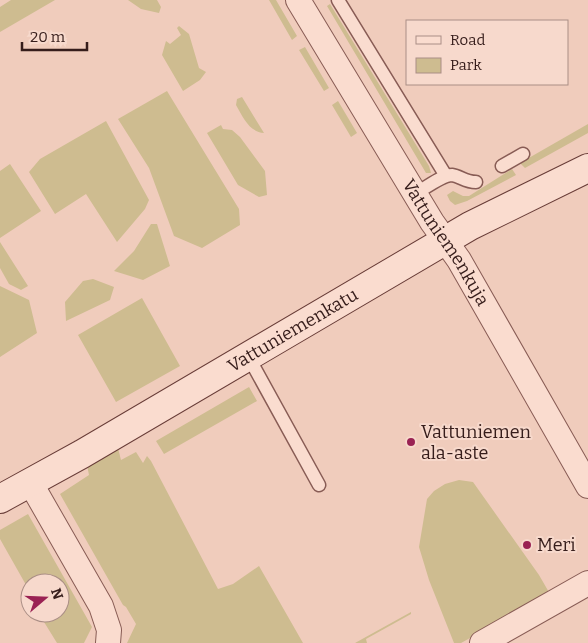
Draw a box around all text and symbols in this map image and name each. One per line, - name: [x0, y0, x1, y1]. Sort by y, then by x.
- scale bar: [22, 20, 88, 52]
- legend: [406, 20, 568, 85]
- text: 20 m: [30, 28, 66, 46]
- text: Road: [450, 31, 485, 49]
- text: Park: [450, 56, 482, 74]
- street label: Vattuniemenkuja: [398, 175, 494, 310]
- street label: Vattuniemenkatu: [224, 283, 362, 377]
- place label: Vattuniemen ala-aste: [421, 421, 532, 464]
- marker: Vattuniemen ala-aste: [405, 436, 417, 448]
- place label: Meri: [537, 534, 576, 556]
- marker: Meri: [521, 539, 533, 551]
- north arrow: [20, 573, 70, 623]
- text: N: [47, 586, 67, 602]

